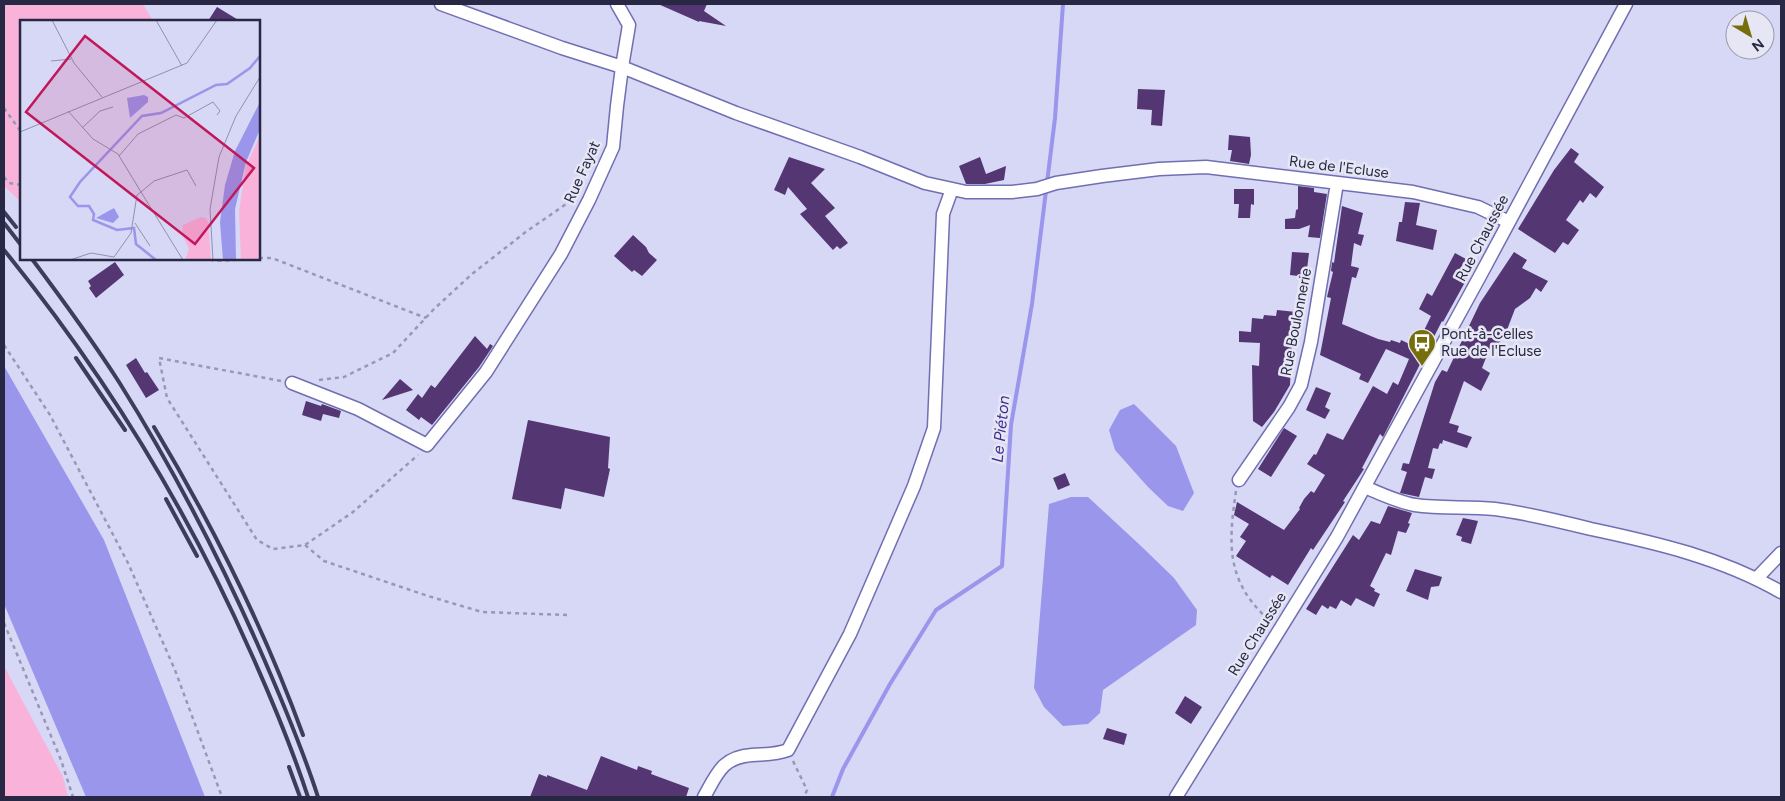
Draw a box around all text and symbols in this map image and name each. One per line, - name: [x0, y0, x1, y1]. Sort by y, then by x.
- north arrow: [1725, 10, 1775, 60]
- inset map: [20, 20, 260, 260]
- text: N: [1748, 35, 1767, 55]
- street label: Rue Fayat: [560, 138, 604, 206]
- street label: Rue de l'Ecluse: [1288, 152, 1390, 182]
- street label: Rue Chaussée: [1452, 192, 1512, 284]
- street label: Rue Boulonnerie: [1277, 267, 1315, 377]
- place label: Pont-à-Celles Rue de l'Ecluse: [1441, 325, 1542, 360]
- bus stop icon: Pont-à-Celles Rue de l'Ecluse: [1407, 328, 1437, 367]
- water label: Le Piéton: [988, 395, 1013, 463]
- street label: Rue Chaussée: [1224, 589, 1290, 679]

